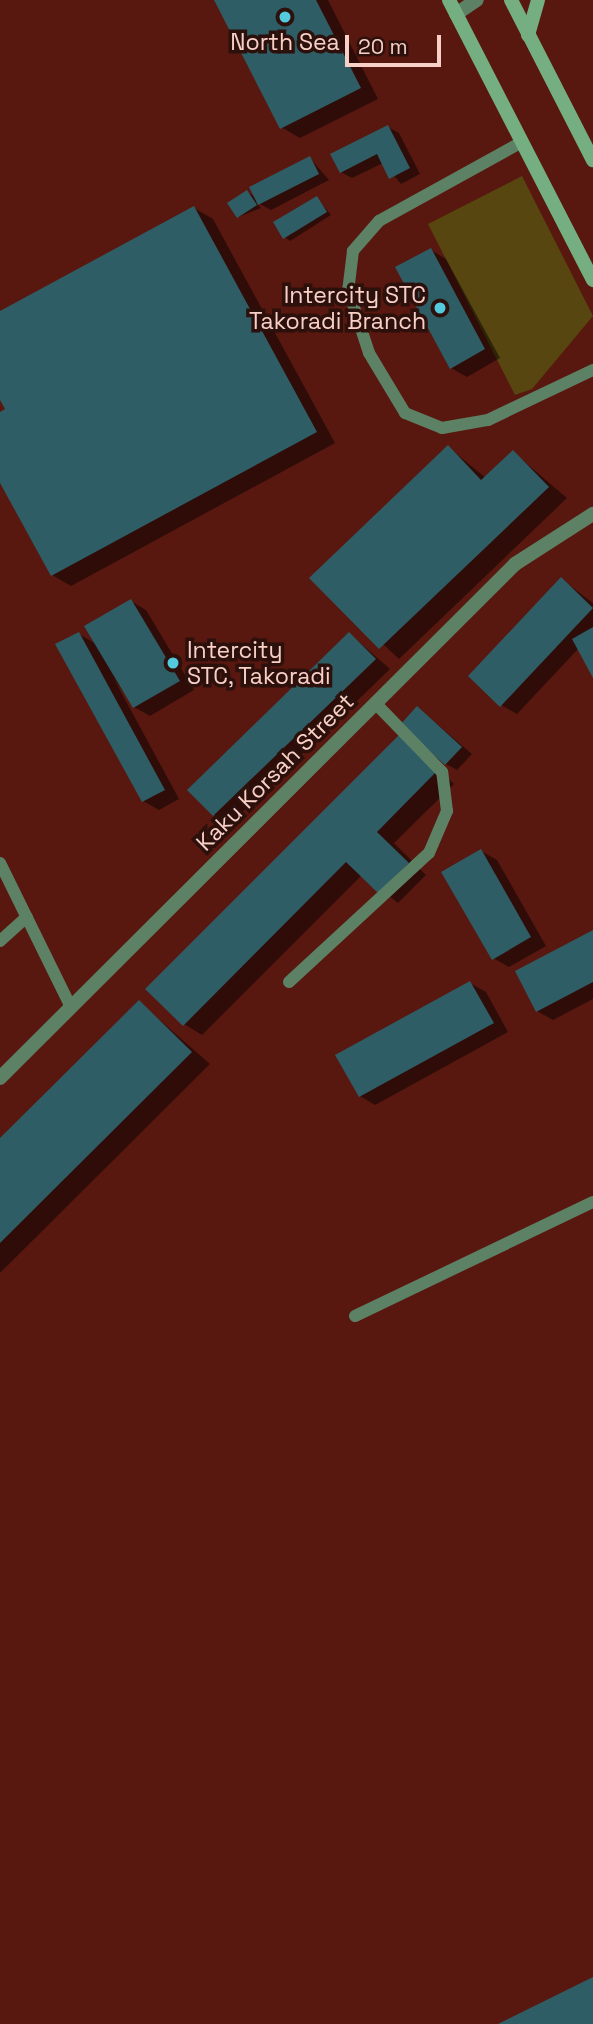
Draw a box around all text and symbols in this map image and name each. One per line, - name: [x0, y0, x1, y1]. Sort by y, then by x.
- marker: North Sea: [277, 9, 293, 25]
- scale bar: [348, 21, 444, 65]
- place label: North Sea: [230, 28, 340, 56]
- text: 20 m: [358, 33, 408, 60]
- place label: Intercity STC Takoradi Branch: [249, 281, 426, 335]
- marker: Intercity STC Takoradi Branch: [432, 300, 448, 316]
- place label: Intercity STC, Takoradi: [187, 636, 332, 690]
- marker: Intercity STC, Takoradi: [165, 655, 181, 671]
- street label: Kaku Korsah Street: [191, 688, 359, 856]

